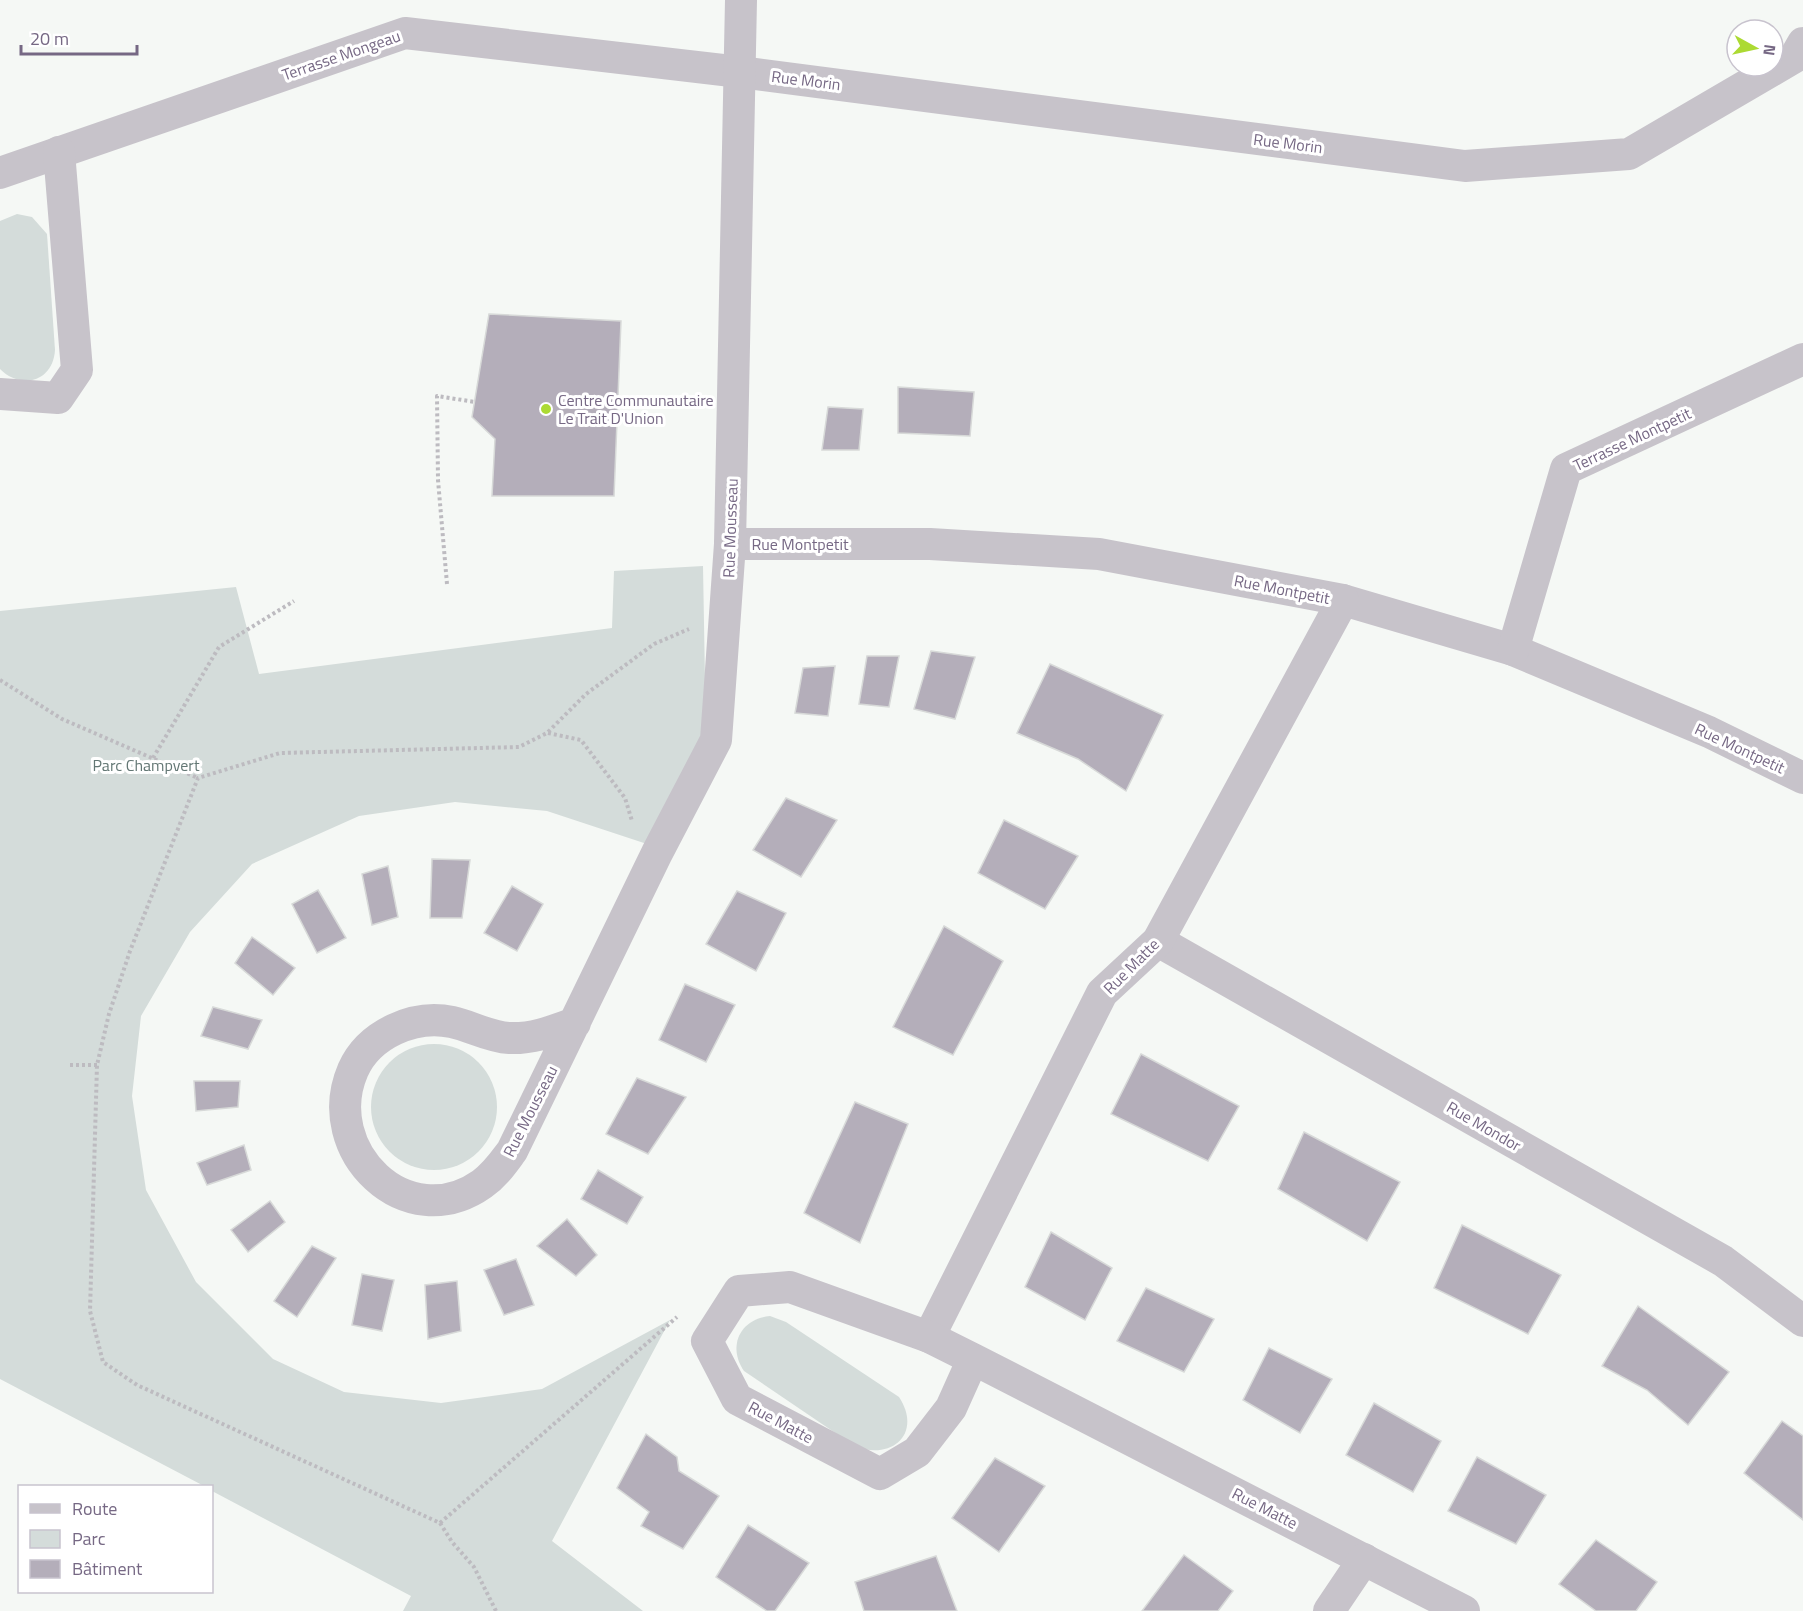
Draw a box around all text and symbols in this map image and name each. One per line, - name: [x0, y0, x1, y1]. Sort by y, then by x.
- scale bar: [21, 18, 136, 56]
- north arrow: [1725, 18, 1785, 78]
- street label: Terrasse Mongeau: [279, 23, 403, 87]
- text: 20 m: [30, 25, 69, 52]
- text: N: [1757, 43, 1783, 57]
- street label: Rue Morin: [770, 64, 842, 96]
- street label: Rue Morin: [1252, 127, 1324, 159]
- place label: Centre Communautaire Le Trait D'Union: [558, 388, 714, 430]
- street label: Terrasse Montpetit: [1569, 401, 1695, 477]
- marker: Centre Communautaire Le Trait D'Union: [539, 402, 553, 416]
- street label: Rue Mousseau: [716, 478, 744, 578]
- street label: Rue Montpetit: [751, 532, 849, 556]
- street label: Rue Montpetit: [1232, 568, 1332, 610]
- street label: Rue Montpetit: [1691, 717, 1789, 780]
- park label: Parc Champvert: [92, 753, 200, 777]
- street label: Rue Matte: [1098, 933, 1164, 999]
- street label: Rue Mousseau: [497, 1061, 563, 1161]
- street label: Rue Mondor: [1442, 1095, 1526, 1157]
- street label: Rue Matte: [744, 1395, 818, 1449]
- street label: Rue Matte: [1228, 1481, 1302, 1535]
- legend: [18, 1485, 213, 1593]
- text: Route: [72, 1495, 117, 1522]
- text: Parc: [72, 1525, 106, 1552]
- text: Bâtiment: [72, 1555, 143, 1582]

